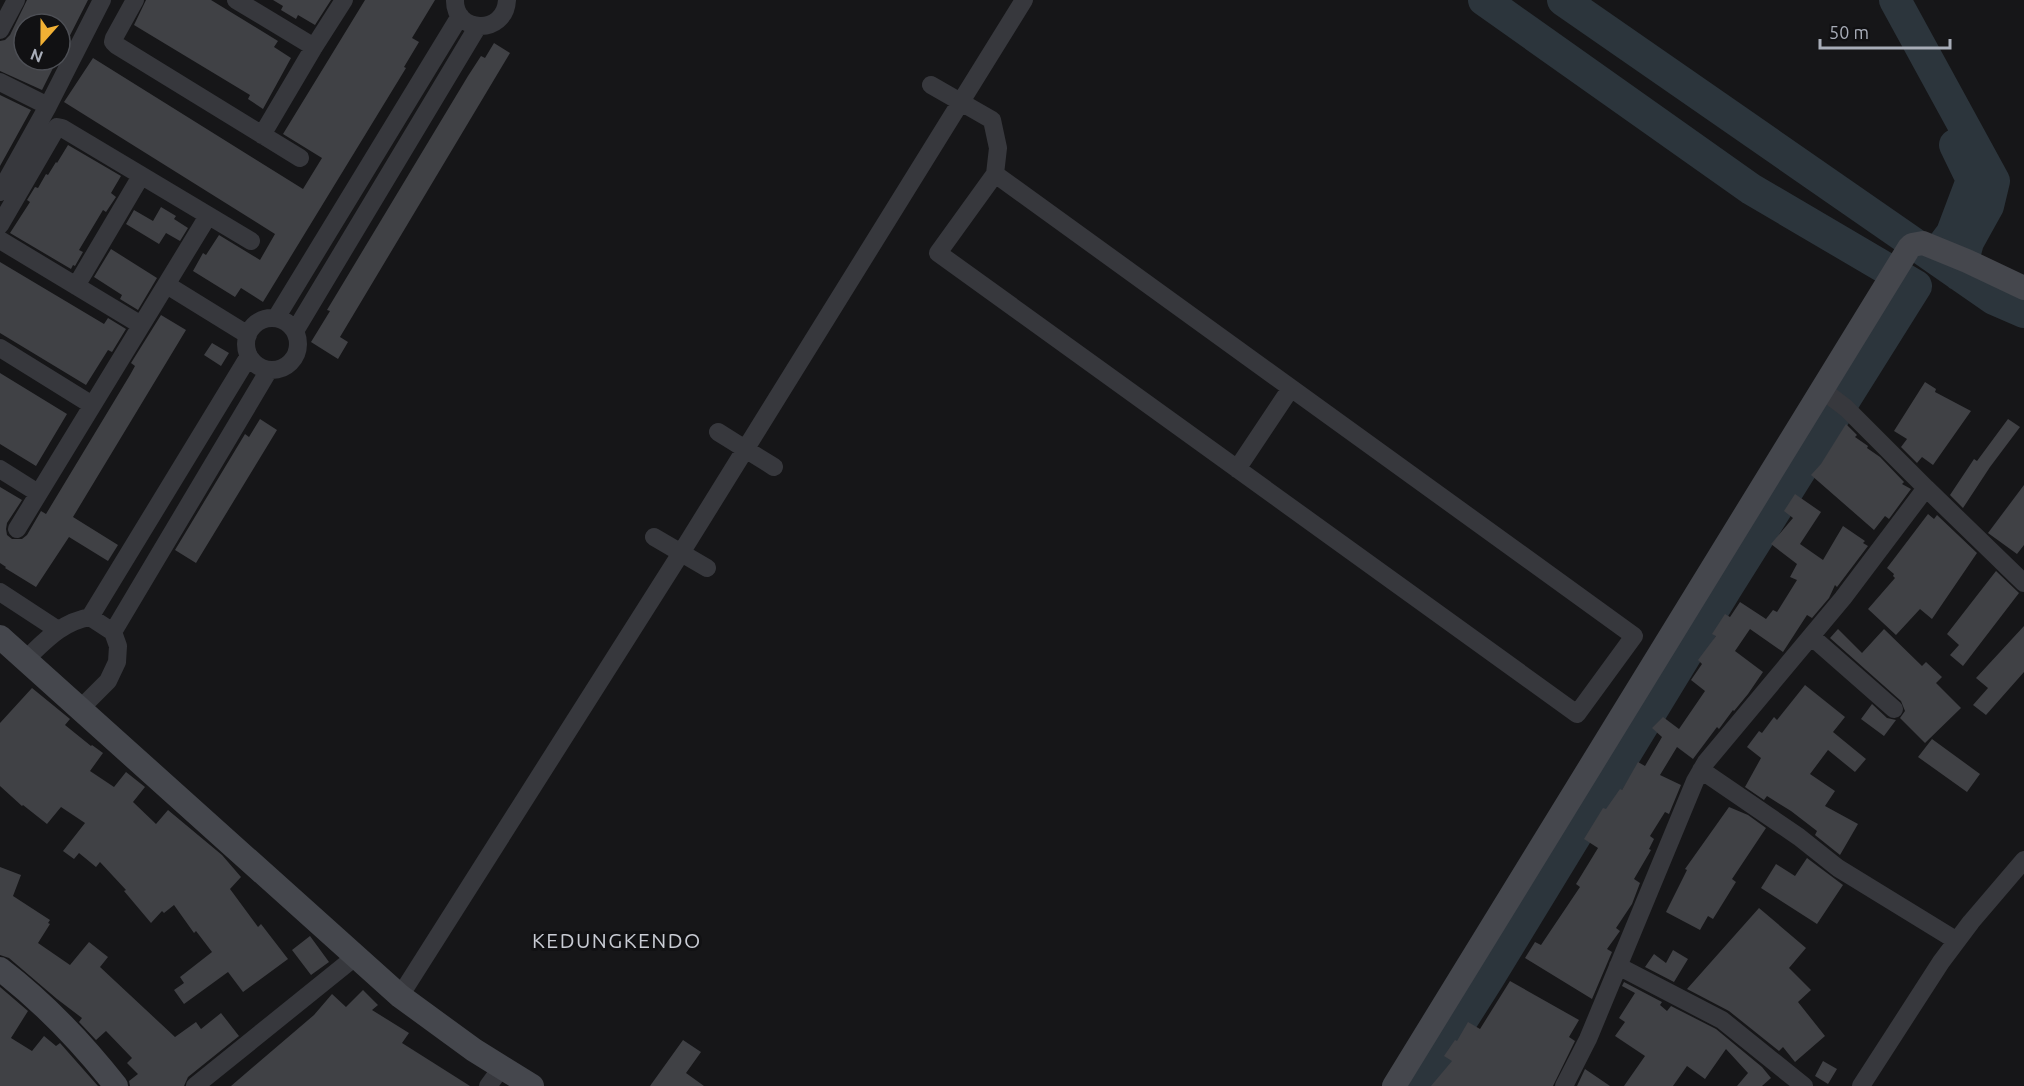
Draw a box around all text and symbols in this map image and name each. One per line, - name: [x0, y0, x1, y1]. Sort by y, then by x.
- north arrow: [12, 12, 72, 72]
- scale bar: [1820, 12, 1950, 50]
- text: 50 m: [1829, 22, 1869, 42]
- text: N: [28, 45, 45, 67]
- district label: KEDUNGKENDO: [532, 928, 702, 952]

